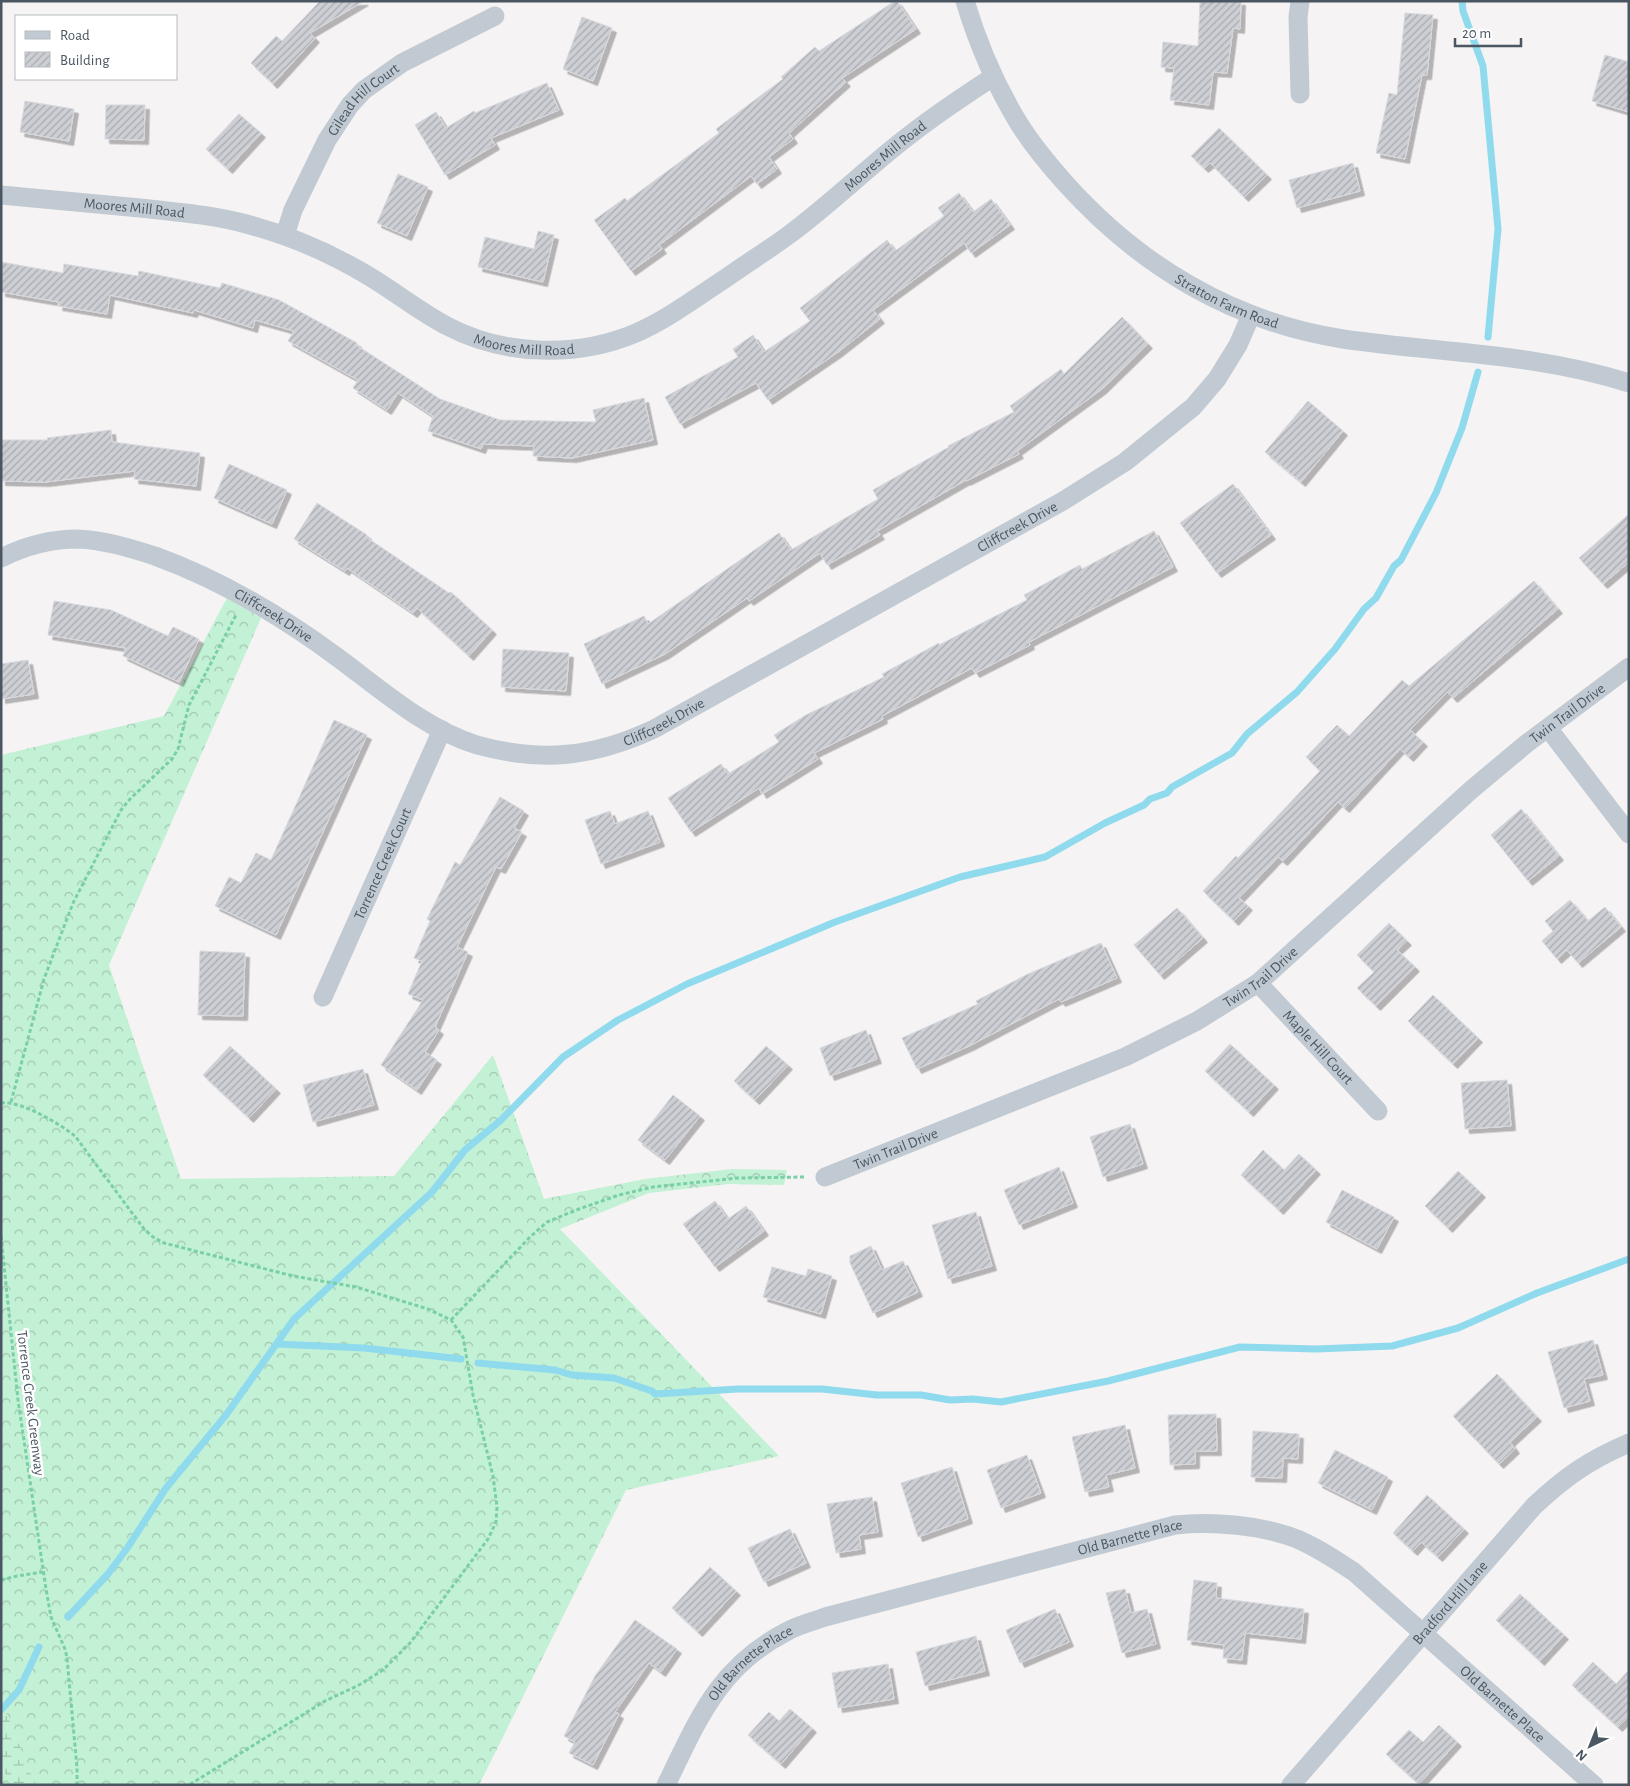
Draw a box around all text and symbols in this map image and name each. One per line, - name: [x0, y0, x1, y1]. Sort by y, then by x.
- legend: [15, 15, 178, 80]
- scale bar: [1455, 15, 1521, 47]
- text: 20 m: [1462, 26, 1491, 41]
- text: Road: [60, 28, 90, 43]
- text: Building: [60, 53, 110, 68]
- street label: Gilead Hill Court: [325, 61, 402, 139]
- street label: Moores Mill Road: [842, 118, 929, 194]
- street label: Moores Mill Road: [83, 196, 186, 221]
- street label: Stratton Farm Road: [1172, 271, 1281, 332]
- street label: Moores Mill Road: [472, 331, 575, 358]
- street label: Cliffcreek Drive: [975, 499, 1060, 555]
- street label: Cliffcreek Drive: [232, 586, 315, 645]
- street label: Twin Trail Drive: [1527, 681, 1608, 746]
- street label: Cliffcreek Drive: [621, 695, 707, 749]
- street label: Torrence Creek Court: [351, 805, 414, 922]
- street label: Twin Trail Drive: [1221, 944, 1301, 1011]
- street label: Maple Hill Court: [1280, 1008, 1356, 1088]
- street label: Twin Trail Drive: [851, 1126, 940, 1173]
- street label: Torrence Creek Greenway: [14, 1330, 47, 1477]
- street label: Old Barnette Place: [1076, 1517, 1183, 1558]
- street label: Bradford Hill Lane: [1410, 1558, 1491, 1648]
- street label: Old Barnette Place: [705, 1623, 795, 1704]
- street label: Old Barnette Place: [1457, 1663, 1548, 1746]
- north arrow: [1565, 1721, 1615, 1771]
- text: N: [1573, 1746, 1590, 1763]

